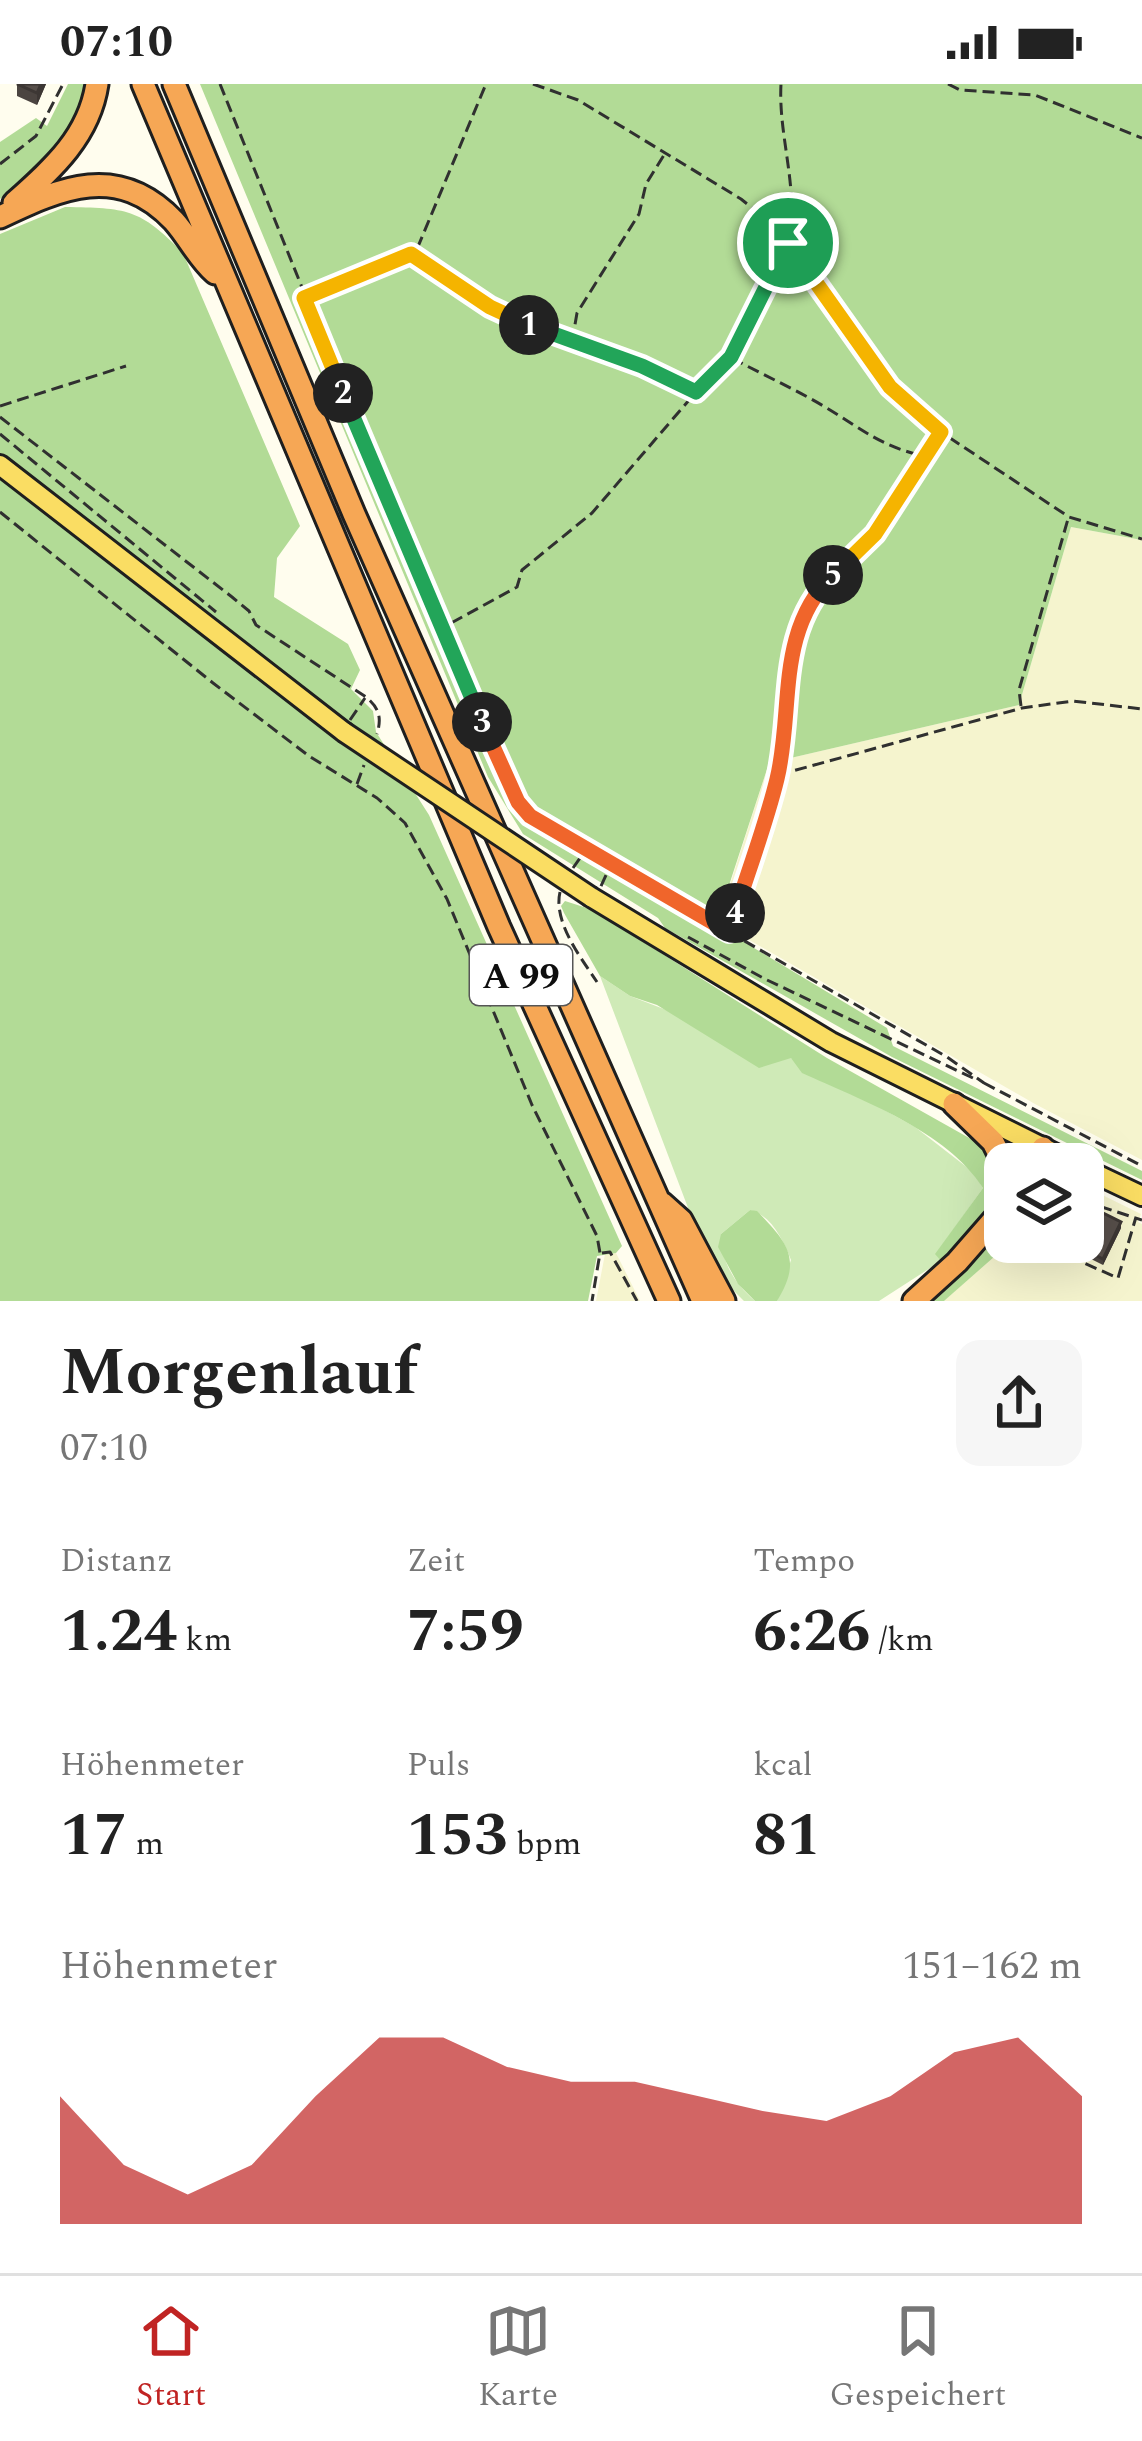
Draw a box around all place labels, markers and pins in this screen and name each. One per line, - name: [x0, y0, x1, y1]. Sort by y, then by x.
- pin: [737, 192, 839, 294]
- pin: 1: [499, 295, 559, 355]
- pin: 2: [313, 363, 373, 423]
- pin: 5: [803, 545, 863, 605]
- pin: 3: [452, 692, 512, 752]
- pin: 4: [705, 883, 765, 943]

